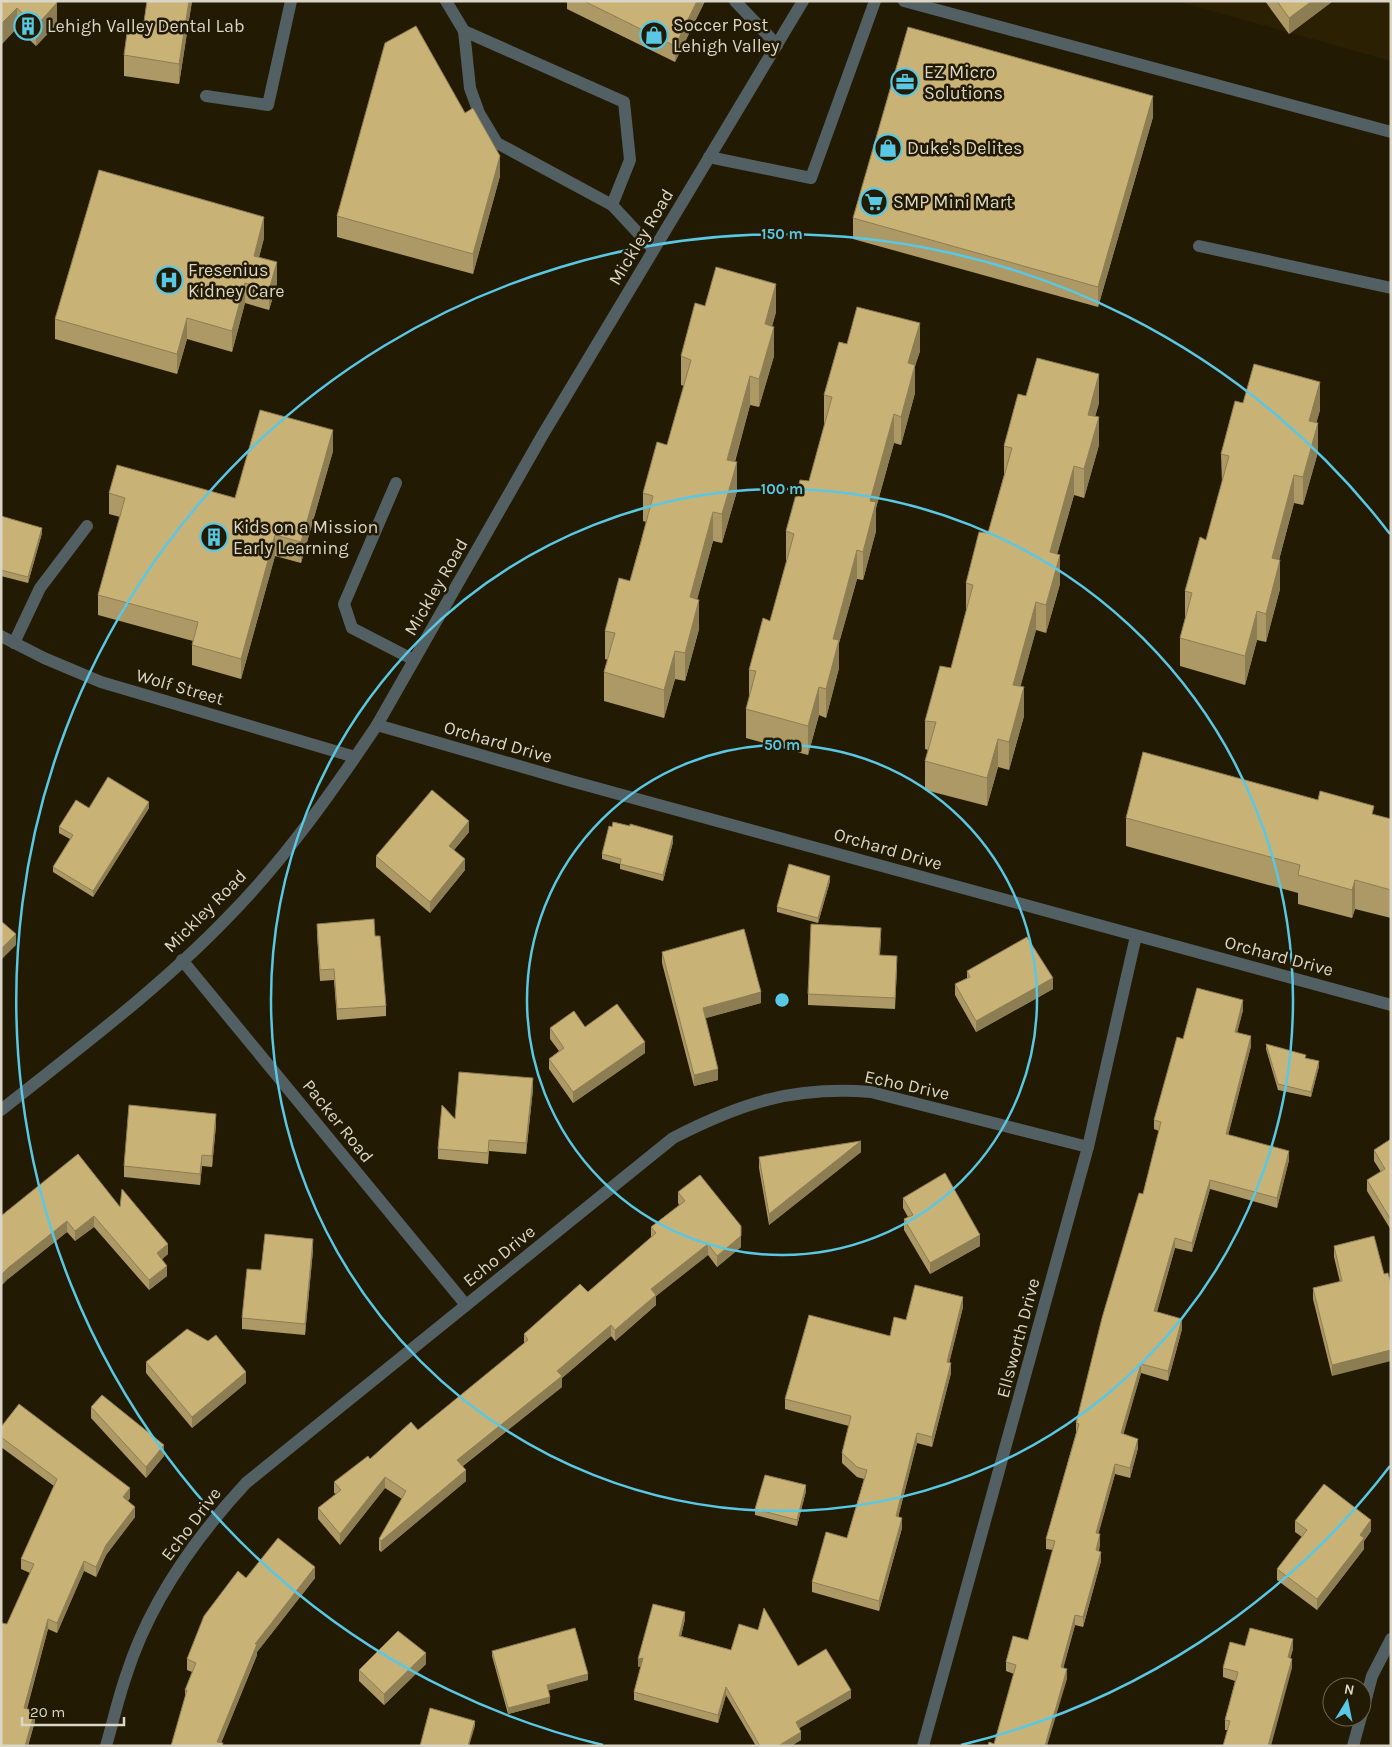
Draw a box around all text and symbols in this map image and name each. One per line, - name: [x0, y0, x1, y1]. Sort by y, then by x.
- building icon: Lehigh Valley Dental Lab: [13, 11, 43, 41]
- place label: Soccer Post Lehigh Valley: [673, 14, 780, 57]
- place label: Lehigh Valley Dental Lab: [47, 15, 245, 37]
- shop icon: Soccer Post Lehigh Valley: [639, 20, 669, 50]
- place label: EZ Micro Solutions: [924, 61, 1003, 104]
- office icon: EZ Micro Solutions: [890, 67, 920, 97]
- shop icon: Duke's Delites: [873, 133, 903, 163]
- place label: Duke's Delites: [907, 137, 1022, 159]
- street label: Mickley Road: [604, 185, 678, 289]
- supermarket icon: SMP Mini Mart: [859, 187, 889, 217]
- place label: SMP Mini Mart: [893, 191, 1013, 213]
- text: 150 m: [761, 225, 803, 243]
- place label: Fresenius Kidney Care: [188, 259, 284, 302]
- hospital icon: Fresenius Kidney Care: [154, 265, 184, 295]
- text: 100 m: [761, 480, 803, 498]
- place label: Kids on a Mission Early Learning: [233, 516, 378, 559]
- building icon: Kids on a Mission Early Learning: [199, 522, 229, 552]
- street label: Mickley Road: [399, 535, 473, 639]
- street label: Wolf Street: [134, 664, 227, 710]
- street label: Orchard Drive: [441, 716, 555, 768]
- text: 50 m: [764, 736, 800, 754]
- street label: Orchard Drive: [831, 823, 945, 875]
- street label: Mickley Road: [159, 865, 251, 957]
- street label: Orchard Drive: [1222, 931, 1336, 981]
- centre of rings: [773, 991, 791, 1009]
- street label: Echo Drive: [862, 1065, 952, 1105]
- street label: Packer Road: [298, 1075, 378, 1167]
- street label: Echo Drive: [458, 1220, 540, 1292]
- street label: Ellsworth Drive: [991, 1276, 1045, 1400]
- street label: Echo Drive: [156, 1483, 226, 1565]
- north arrow: [1322, 1677, 1372, 1727]
- text: N: [1343, 1680, 1356, 1699]
- scale bar: [22, 1694, 125, 1726]
- text: 20 m: [30, 1703, 65, 1721]

